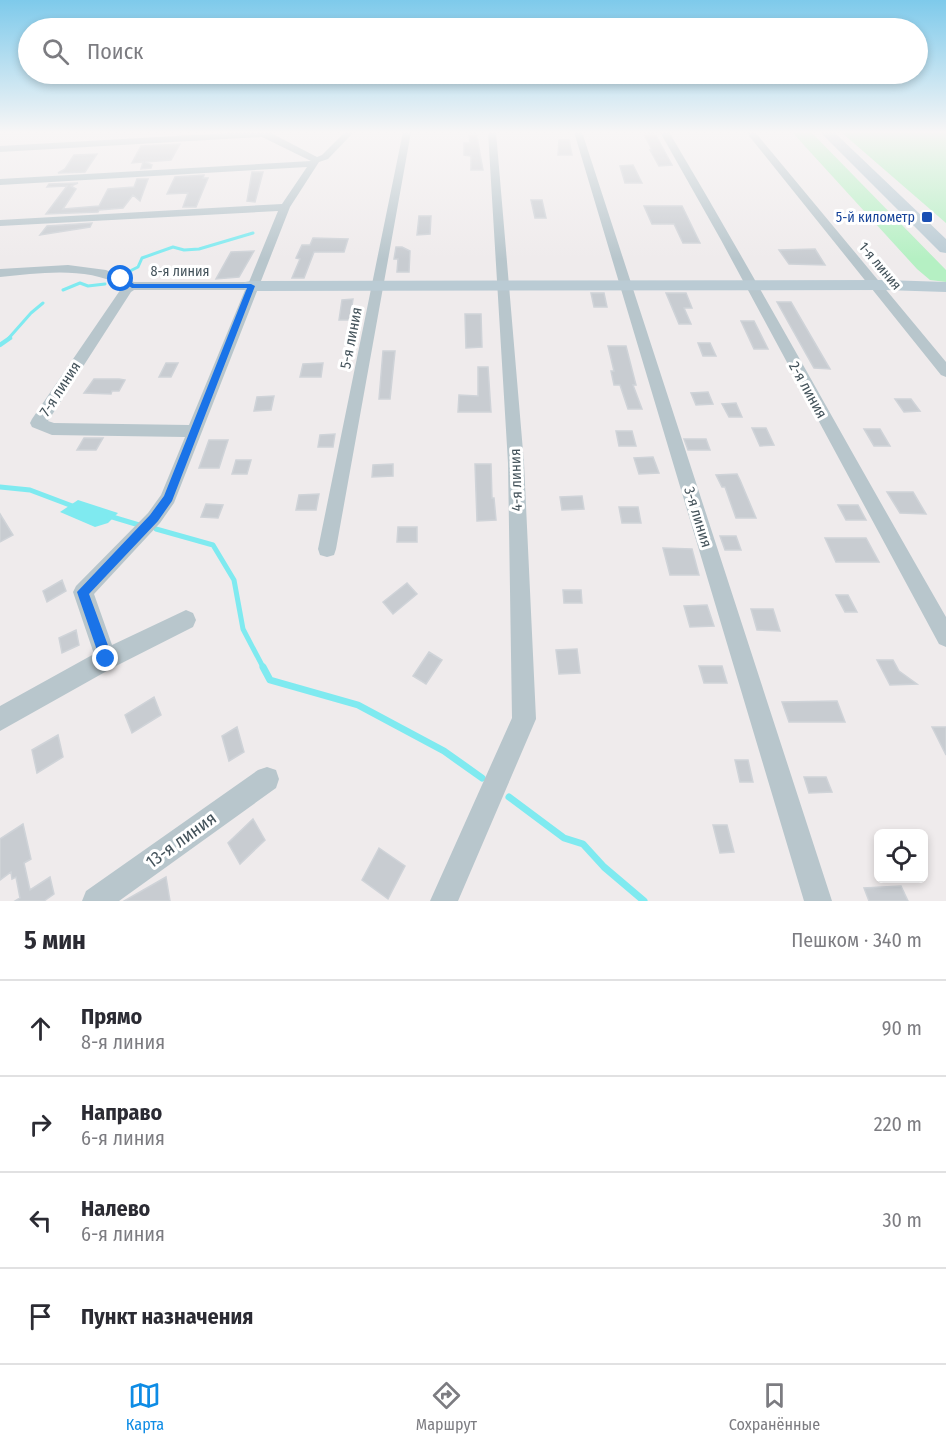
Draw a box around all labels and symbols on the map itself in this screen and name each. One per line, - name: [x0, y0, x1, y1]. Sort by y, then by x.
- place label: 5-й километр: [836, 209, 915, 226]
- marker: 5-й километр: [920, 210, 934, 224]
- street label: 1-я линия: [855, 239, 905, 293]
- street label: 8-я линия: [151, 263, 209, 280]
- route start: [107, 265, 133, 291]
- street label: 5-я линия: [336, 306, 366, 370]
- street label: 7-я линия: [36, 358, 84, 420]
- street label: 2-я линия: [785, 358, 831, 422]
- street label: 4-я линия: [506, 448, 526, 512]
- street label: 3-я линия: [680, 485, 716, 549]
- route end: [92, 645, 118, 671]
- street label: 13-я линия: [141, 807, 221, 873]

